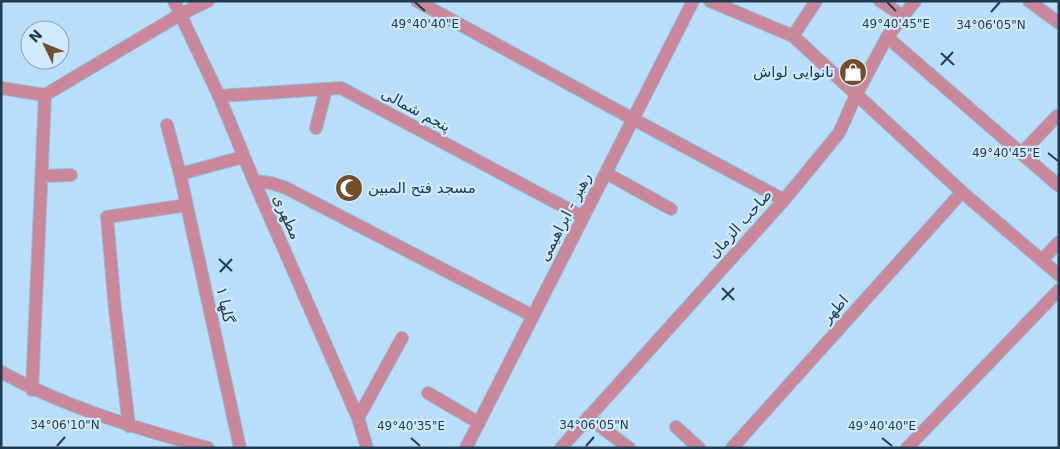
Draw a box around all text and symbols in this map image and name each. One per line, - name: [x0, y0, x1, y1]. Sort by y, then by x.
- text: 49°40'40"E: [391, 17, 459, 31]
- text: 49°40'45"E: [862, 17, 930, 31]
- text: 34°06'05"N: [956, 18, 1026, 32]
- north arrow: [20, 20, 70, 70]
- text: N: [26, 26, 45, 46]
- shop icon: نانوایی لواش: [838, 57, 868, 87]
- place label: نانوایی لواش: [753, 63, 834, 81]
- street label: پنجم شمالی: [378, 84, 454, 137]
- text: 49°40'45"E: [972, 146, 1040, 160]
- street label: رهبر - ابراهیمی: [535, 170, 595, 264]
- mosque icon: مسجد فتح المبین: [334, 173, 364, 203]
- place label: مسجد فتح المبین: [368, 179, 476, 197]
- street label: صاحب الزمان: [704, 186, 776, 262]
- street label: مطهری: [269, 192, 305, 242]
- street label: گلها ۱: [212, 285, 238, 326]
- street label: اطهر: [817, 291, 852, 327]
- text: 34°06'10"N: [30, 418, 100, 432]
- text: 34°06'05"N: [559, 418, 629, 432]
- text: 49°40'35"E: [377, 419, 445, 433]
- text: 49°40'40"E: [848, 419, 916, 433]

